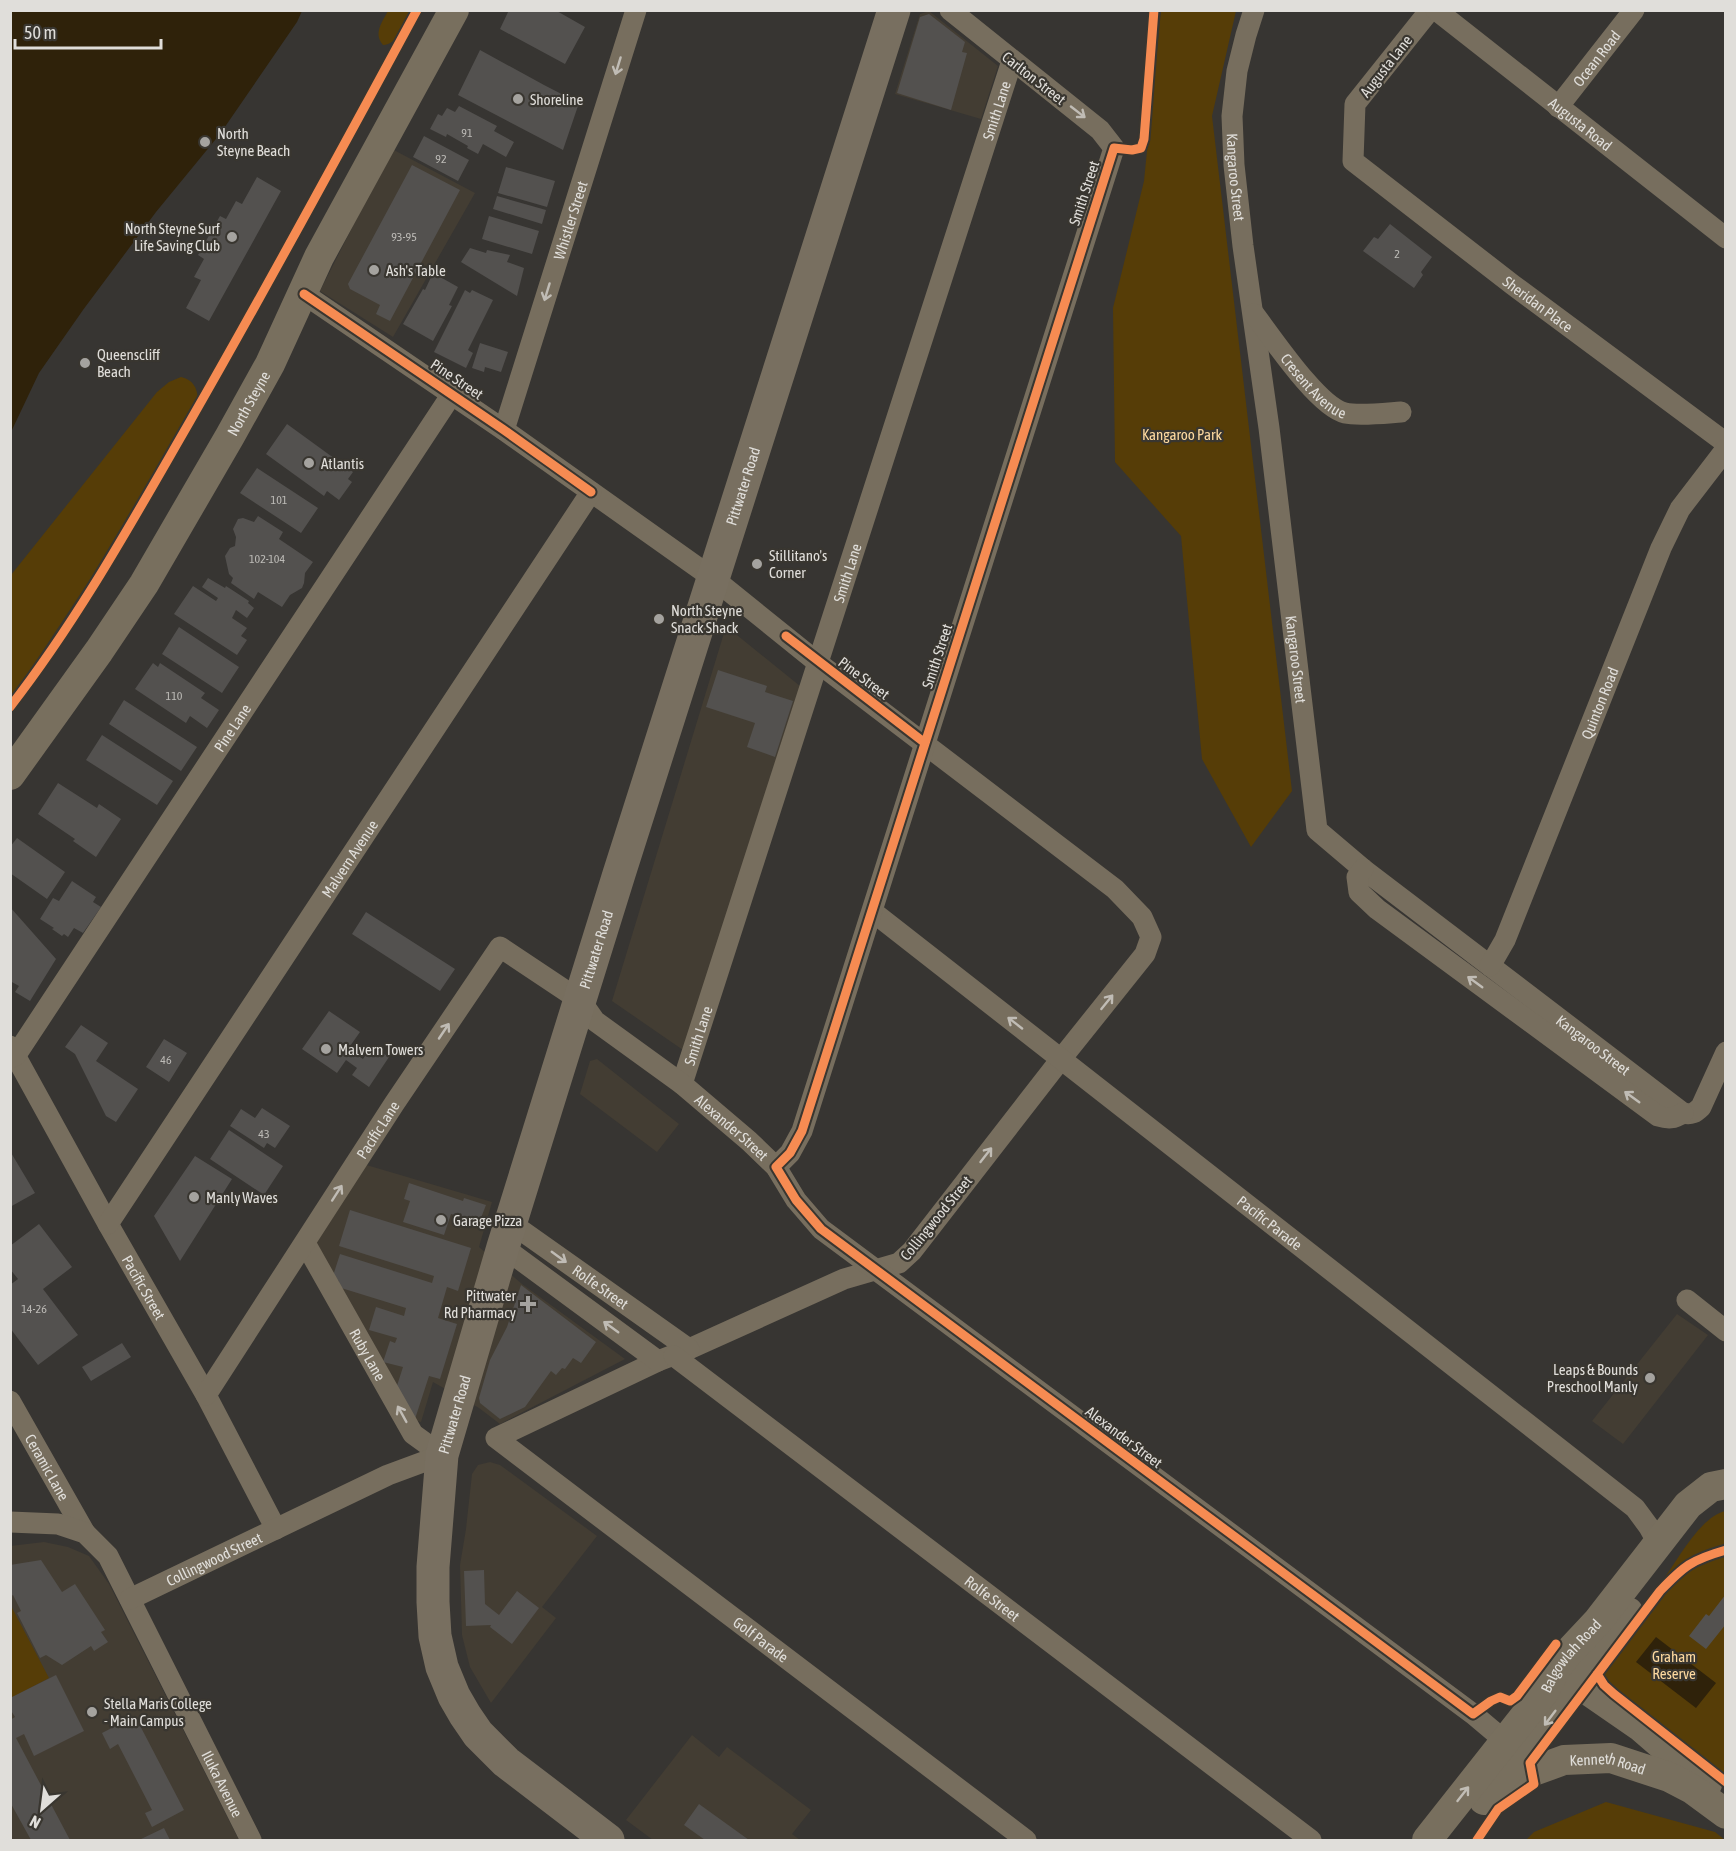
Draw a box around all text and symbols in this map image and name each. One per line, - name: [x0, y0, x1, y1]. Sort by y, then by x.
- scale bar: [15, 12, 160, 50]
- text: 50 m: [24, 22, 56, 43]
- street label: Ocean Road: [1569, 27, 1623, 89]
- street label: Augusta Lane: [1357, 32, 1416, 100]
- street label: Carlton Street: [999, 48, 1069, 108]
- one-way arrow: [612, 56, 623, 75]
- street label: Smith Lane: [979, 79, 1014, 142]
- place label: Shoreline: [530, 91, 584, 108]
- marker: Shoreline: [511, 92, 525, 106]
- street label: Augusta Road: [1546, 94, 1616, 154]
- one-way arrow: [1070, 106, 1086, 119]
- place label: North Steyne Beach: [217, 125, 290, 159]
- house number: 91: [461, 126, 473, 140]
- street label: Kangaroo Street: [1224, 133, 1249, 222]
- marker: North Steyne Beach: [198, 135, 212, 149]
- house number: 92: [435, 152, 447, 166]
- street label: Smith Street: [1066, 158, 1102, 228]
- street label: Whistler Street: [550, 179, 590, 261]
- place label: North Steyne Surf Life Saving Club: [125, 220, 220, 254]
- marker: North Steyne Surf Life Saving Club: [225, 230, 239, 244]
- house number: 93-95: [391, 230, 417, 244]
- house number: 2: [1394, 247, 1400, 261]
- place label: Ash's Table: [386, 262, 446, 279]
- marker: Ash's Table: [367, 263, 381, 277]
- street label: Sheridan Place: [1500, 272, 1576, 335]
- one-way arrow: [541, 282, 552, 301]
- place label: Queenscliff Beach: [97, 346, 160, 380]
- street label: Cresent Avenue: [1278, 350, 1349, 421]
- street label: Pine Street: [428, 355, 486, 403]
- marker: Queenscliff Beach: [78, 356, 92, 370]
- street label: North Steyne: [223, 368, 273, 439]
- park label: Kangaroo Park: [1142, 426, 1222, 443]
- street label: Pittwater Road: [722, 445, 763, 527]
- place label: Atlantis: [321, 455, 364, 472]
- marker: Atlantis: [302, 456, 316, 470]
- house number: 101: [271, 493, 288, 507]
- street label: Smith Lane: [829, 541, 864, 605]
- place label: Stillitano's Corner: [769, 547, 827, 581]
- house number: 102-104: [249, 552, 285, 566]
- marker: Stillitano's Corner: [750, 557, 764, 571]
- place label: North Steyne Snack Shack: [671, 602, 742, 636]
- marker: North Steyne Snack Shack: [652, 612, 666, 626]
- street label: Kangaroo Street: [1283, 615, 1310, 704]
- street label: Smith Street: [919, 621, 955, 691]
- street label: Pine Street: [835, 653, 893, 703]
- street label: Quinton Road: [1577, 665, 1621, 742]
- house number: 110: [166, 689, 183, 703]
- street label: Pine Lane: [210, 700, 254, 755]
- street label: Malvern Avenue: [318, 816, 381, 900]
- street label: Pittwater Road: [575, 908, 616, 991]
- one-way arrow: [1467, 976, 1483, 988]
- one-way arrow: [1100, 994, 1113, 1010]
- street label: Smith Lane: [680, 1004, 715, 1067]
- street label: Kangaroo Street: [1553, 1011, 1634, 1078]
- one-way arrow: [1007, 1017, 1023, 1030]
- one-way arrow: [438, 1023, 450, 1039]
- place label: Malvern Towers: [338, 1041, 423, 1058]
- marker: Malvern Towers: [319, 1042, 333, 1056]
- house number: 46: [160, 1053, 172, 1067]
- street label: Alexander Street: [692, 1091, 772, 1164]
- one-way arrow: [1625, 1091, 1641, 1103]
- street label: Pacific Lane: [353, 1097, 402, 1162]
- house number: 43: [258, 1127, 270, 1141]
- one-way arrow: [980, 1148, 993, 1164]
- street label: Collingwood Street: [897, 1172, 975, 1264]
- one-way arrow: [330, 1185, 343, 1202]
- place label: Manly Waves: [206, 1189, 278, 1206]
- marker: Manly Waves: [187, 1190, 201, 1204]
- street label: Pacific Parade: [1234, 1192, 1306, 1253]
- place label: Garage Pizza: [453, 1212, 522, 1229]
- marker: Garage Pizza: [434, 1213, 448, 1227]
- one-way arrow: [550, 1251, 566, 1263]
- street label: Pacific Street: [119, 1252, 169, 1322]
- street label: Rolfe Street: [570, 1261, 632, 1312]
- place label: Pittwater Rd Pharmacy: [444, 1287, 517, 1321]
- marker: Pittwater Rd Pharmacy: [521, 1297, 535, 1311]
- house number: 14-26: [21, 1302, 47, 1316]
- one-way arrow: [603, 1320, 619, 1333]
- street label: Ruby Lane: [347, 1325, 389, 1384]
- place label: Leaps & Bounds Preschool Manly: [1547, 1361, 1638, 1395]
- marker: Leaps & Bounds Preschool Manly: [1643, 1371, 1657, 1385]
- street label: Pittwater Road: [434, 1373, 474, 1456]
- street label: Alexander Street: [1082, 1403, 1166, 1471]
- one-way arrow: [395, 1406, 407, 1423]
- street label: Ceramic Lane: [22, 1431, 73, 1503]
- street label: Collingwood Street: [163, 1529, 264, 1589]
- street label: Rolfe Street: [962, 1572, 1023, 1624]
- street label: Golf Parade: [730, 1613, 792, 1665]
- street label: Balgowlah Road: [1537, 1615, 1604, 1695]
- park label: Graham Reserve: [1652, 1648, 1696, 1682]
- place label: Stella Maris College - Main Campus: [104, 1695, 212, 1729]
- marker: Stella Maris College - Main Campus: [85, 1705, 99, 1719]
- one-way arrow: [1544, 1710, 1556, 1726]
- street label: Iluka Avenue: [199, 1748, 247, 1820]
- street label: Kenneth Road: [1569, 1749, 1648, 1777]
- north arrow: [12, 1779, 72, 1839]
- one-way arrow: [1456, 1787, 1469, 1803]
- text: N: [27, 1812, 43, 1832]

